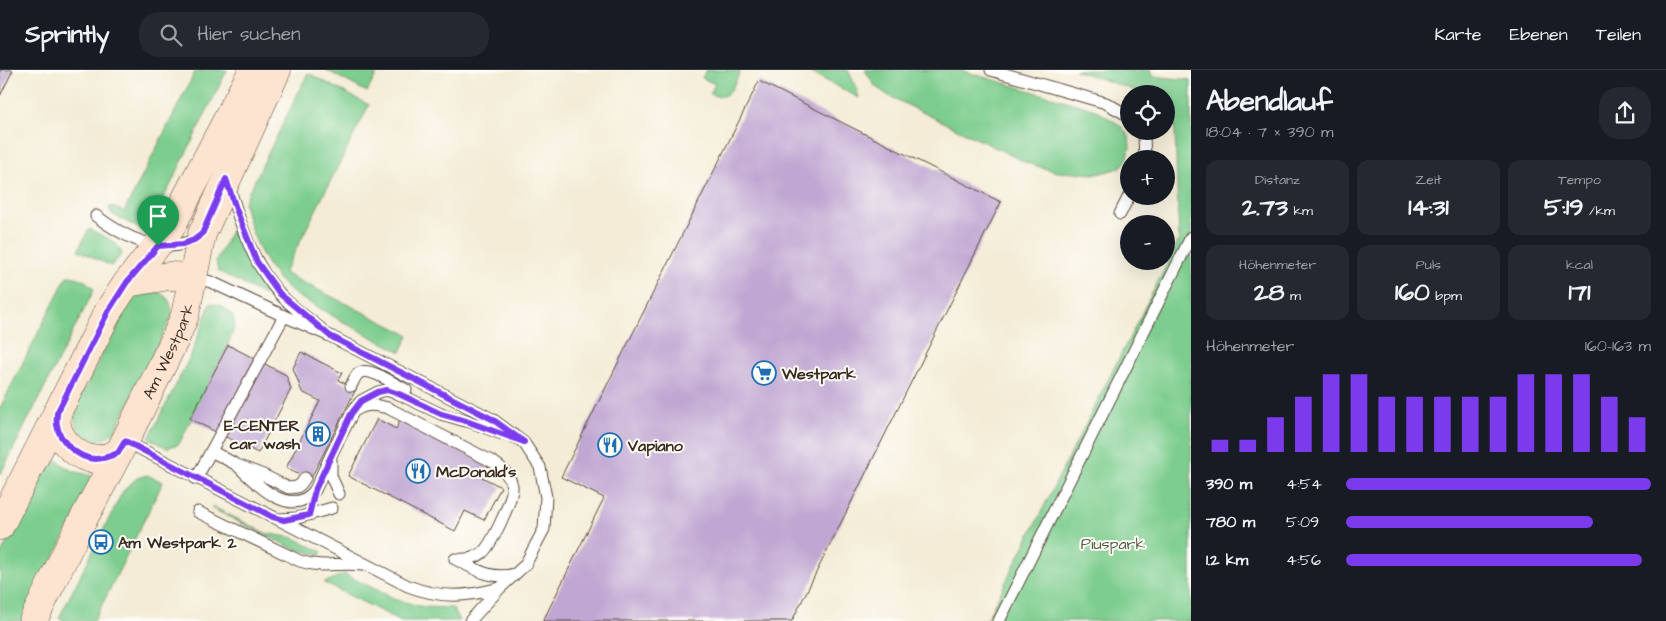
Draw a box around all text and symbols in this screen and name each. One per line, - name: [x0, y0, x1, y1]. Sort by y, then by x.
- search box: [139, 12, 489, 57]
- text: Sprintly: [25, 18, 109, 52]
- icon: search: [157, 21, 185, 49]
- text: Hier suchen: [197, 21, 300, 48]
- text: Karte: [1434, 22, 1482, 47]
- text: Ebenen: [1510, 22, 1568, 47]
- text: Teilen: [1596, 22, 1641, 47]
- text: Abendlauf: [1206, 82, 1333, 121]
- map controls: [1120, 85, 1175, 270]
- button: locate: [1120, 85, 1175, 140]
- button: share: [1599, 87, 1651, 139]
- text: 18:04 · 7 × 390 m: [1206, 121, 1334, 143]
- button: +: [1120, 150, 1175, 205]
- text: Distanz: [1255, 170, 1300, 190]
- text: Zeit: [1415, 170, 1442, 190]
- text: Tempo: [1558, 170, 1601, 190]
- text: 2.73: [1242, 190, 1288, 225]
- text: 14:31: [1408, 190, 1449, 225]
- text: 5:19: [1544, 190, 1583, 225]
- pin: [137, 195, 179, 246]
- text: km: [1288, 201, 1313, 221]
- text: /km: [1583, 201, 1615, 221]
- icon: arrive: [144, 202, 172, 230]
- button: −: [1120, 215, 1175, 270]
- text: Höhenmeter: [1239, 255, 1316, 275]
- text: Puls: [1416, 255, 1441, 275]
- text: kcal: [1566, 255, 1593, 275]
- text: 28: [1254, 275, 1285, 310]
- text: 160: [1395, 275, 1430, 310]
- text: 171: [1569, 275, 1590, 310]
- text: m: [1285, 286, 1301, 306]
- text: bpm: [1430, 286, 1462, 306]
- street label: Am Westpark: [137, 301, 199, 403]
- text: Höhenmeter: [1206, 335, 1294, 357]
- text: 160–163 m: [1585, 335, 1651, 357]
- supermarket icon: Westpark: [751, 360, 777, 386]
- place label: Westpark: [781, 363, 856, 385]
- place label: E-CENTER car wash: [224, 415, 301, 455]
- building icon: E-CENTER car wash: [305, 421, 331, 447]
- restaurant icon: Vapiano: [597, 432, 623, 458]
- place label: Vapiano: [627, 435, 684, 457]
- restaurant icon: McDonald's: [405, 458, 431, 484]
- place label: McDonald's: [436, 461, 516, 483]
- text: 390 m: [1206, 473, 1252, 495]
- text: 4:54: [1286, 473, 1322, 495]
- text: 780 m: [1206, 511, 1255, 533]
- text: 5:09: [1286, 511, 1319, 533]
- bus stop icon: Am Westpark 2: [88, 529, 114, 555]
- place label: Am Westpark 2: [118, 532, 237, 554]
- park label: Piuspark: [1081, 533, 1145, 555]
- text: 1.2 km: [1206, 549, 1248, 571]
- text: 4:56: [1286, 549, 1321, 571]

